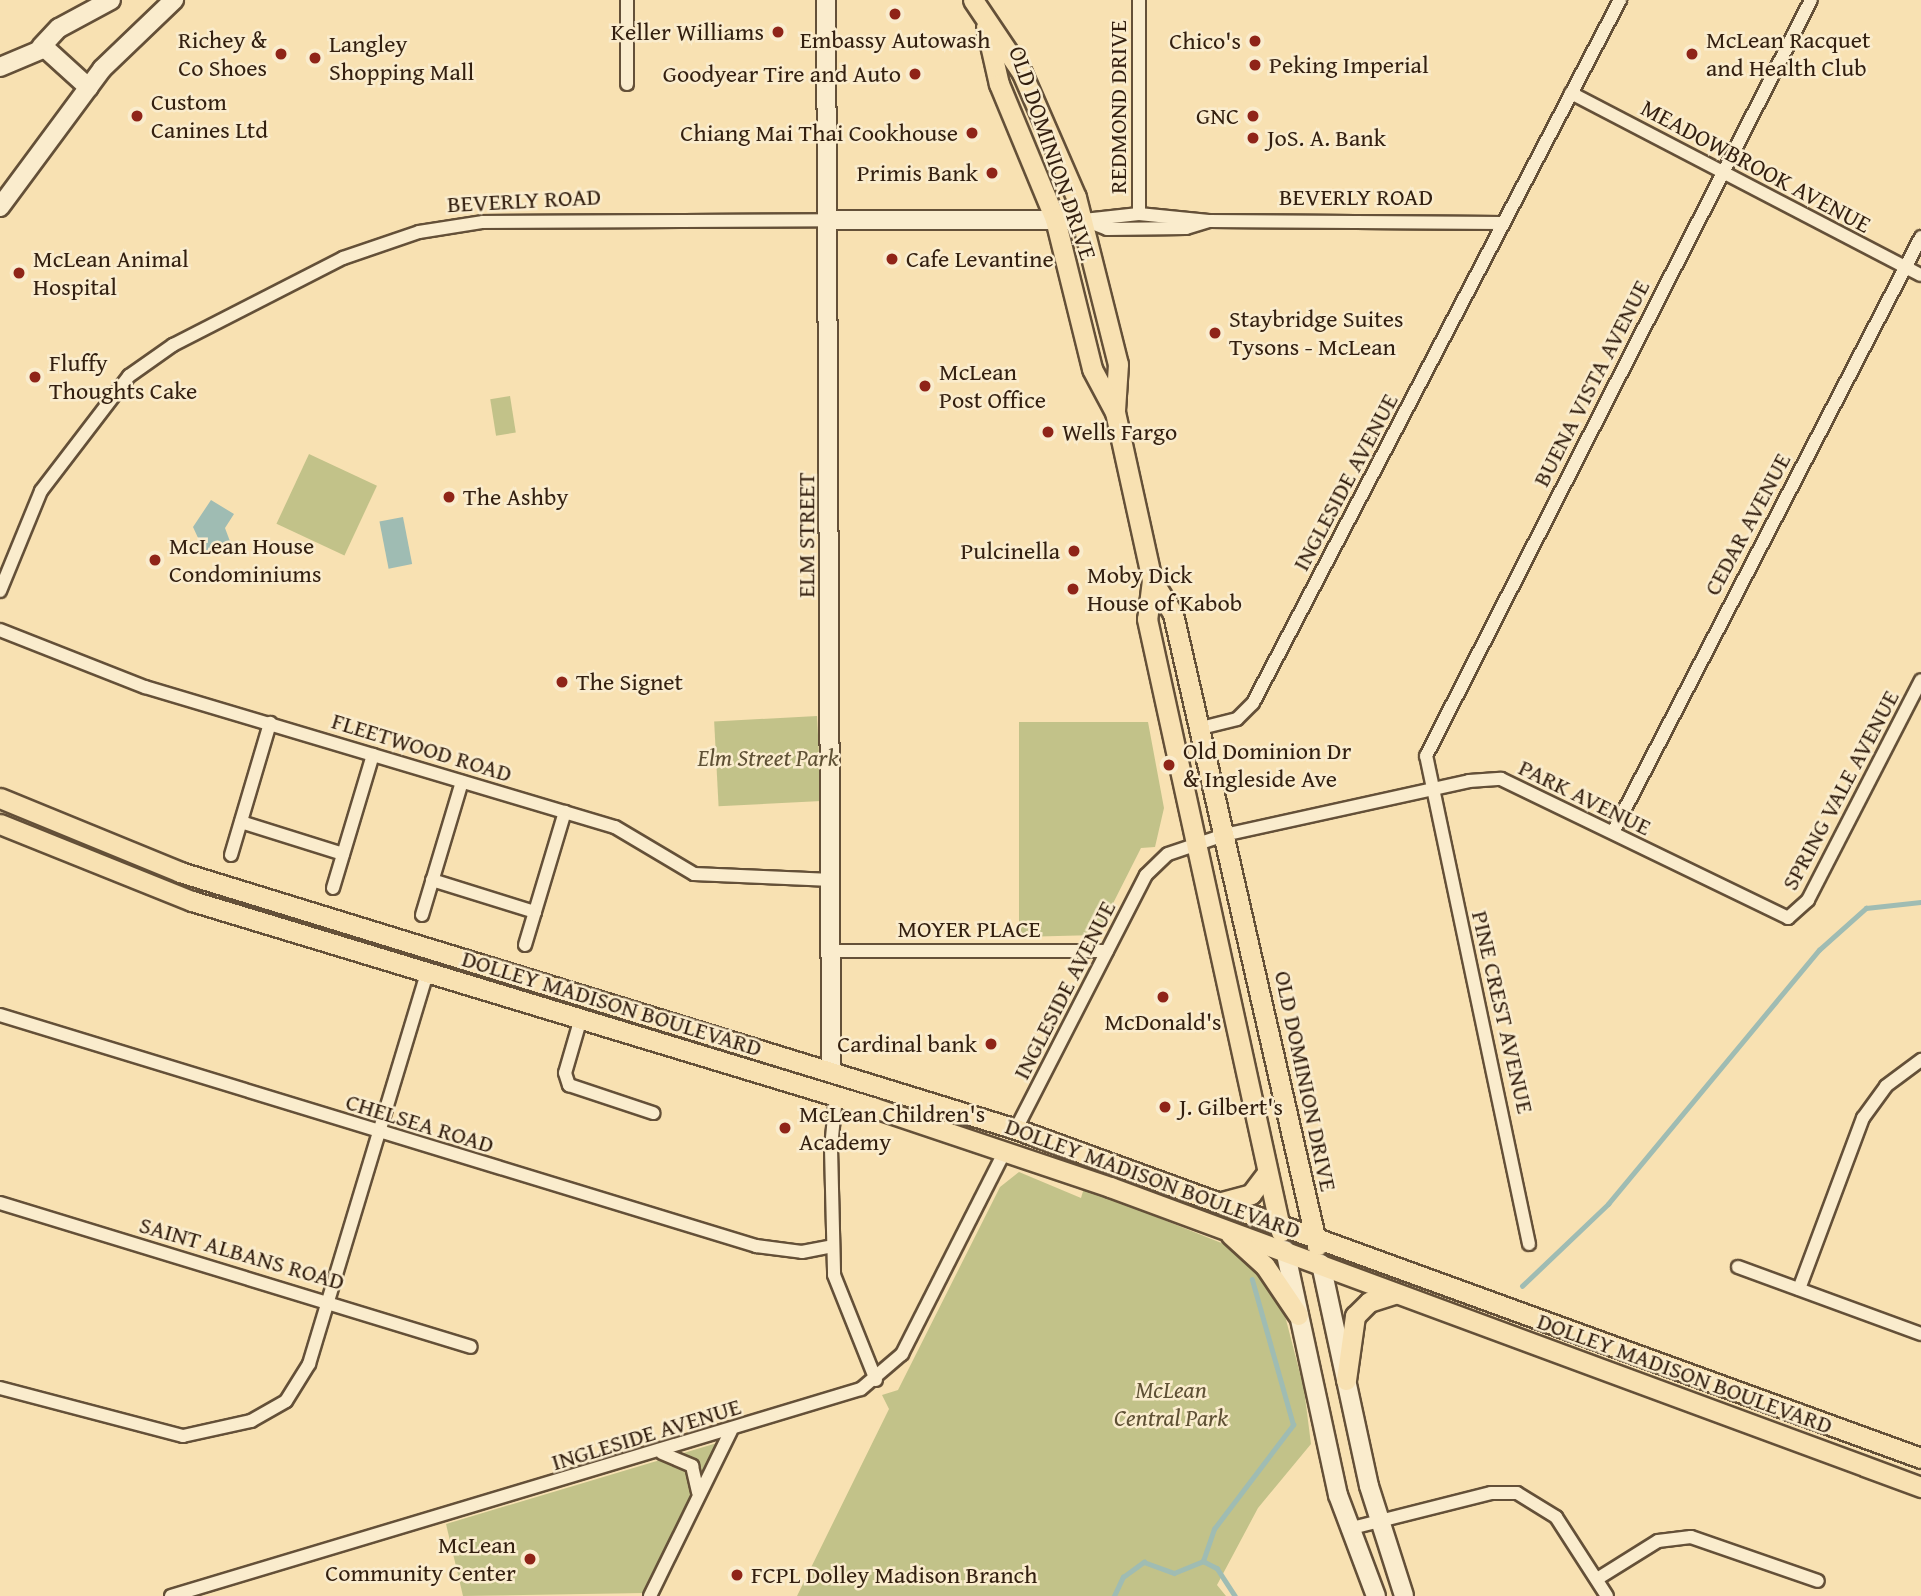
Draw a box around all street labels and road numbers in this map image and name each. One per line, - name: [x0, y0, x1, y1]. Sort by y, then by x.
- street label: REDMOND DRIVE: [1104, 20, 1132, 194]
- street label: OLD DOMINION DRIVE: [1003, 42, 1103, 264]
- street label: MEADOWBROOK AVENUE: [1636, 93, 1876, 239]
- street label: BEVERLY ROAD: [446, 182, 602, 218]
- street label: BEVERLY ROAD: [1279, 183, 1433, 211]
- street label: BUENA VISTA AVENUE: [1526, 275, 1656, 491]
- street label: INGLESIDE AVENUE: [1286, 389, 1404, 575]
- street label: CEDAR AVENUE: [1697, 448, 1797, 600]
- street label: ELM STREET: [792, 472, 820, 598]
- street label: SPRING VALE AVENUE: [1775, 685, 1905, 895]
- street label: FLEETWOOD ROAD: [328, 706, 516, 788]
- street label: PARK AVENUE: [1514, 753, 1656, 841]
- street label: INGLESIDE AVENUE: [1007, 896, 1121, 1084]
- street label: PINE CREST AVENUE: [1466, 908, 1540, 1116]
- street label: MOYER PLACE: [897, 915, 1041, 943]
- street label: DOLLEY MADISON BOULEVARD: [459, 944, 765, 1062]
- street label: OLD DOMINION DRIVE: [1269, 968, 1343, 1194]
- street label: CHELSEA ROAD: [342, 1087, 498, 1159]
- street label: DOLLEY MADISON BOULEVARD: [1001, 1111, 1305, 1245]
- street label: SAINT ALBANS ROAD: [136, 1210, 348, 1296]
- street label: DOLLEY MADISON BOULEVARD: [1533, 1306, 1837, 1440]
- street label: INGLESIDE AVENUE: [548, 1392, 744, 1476]

